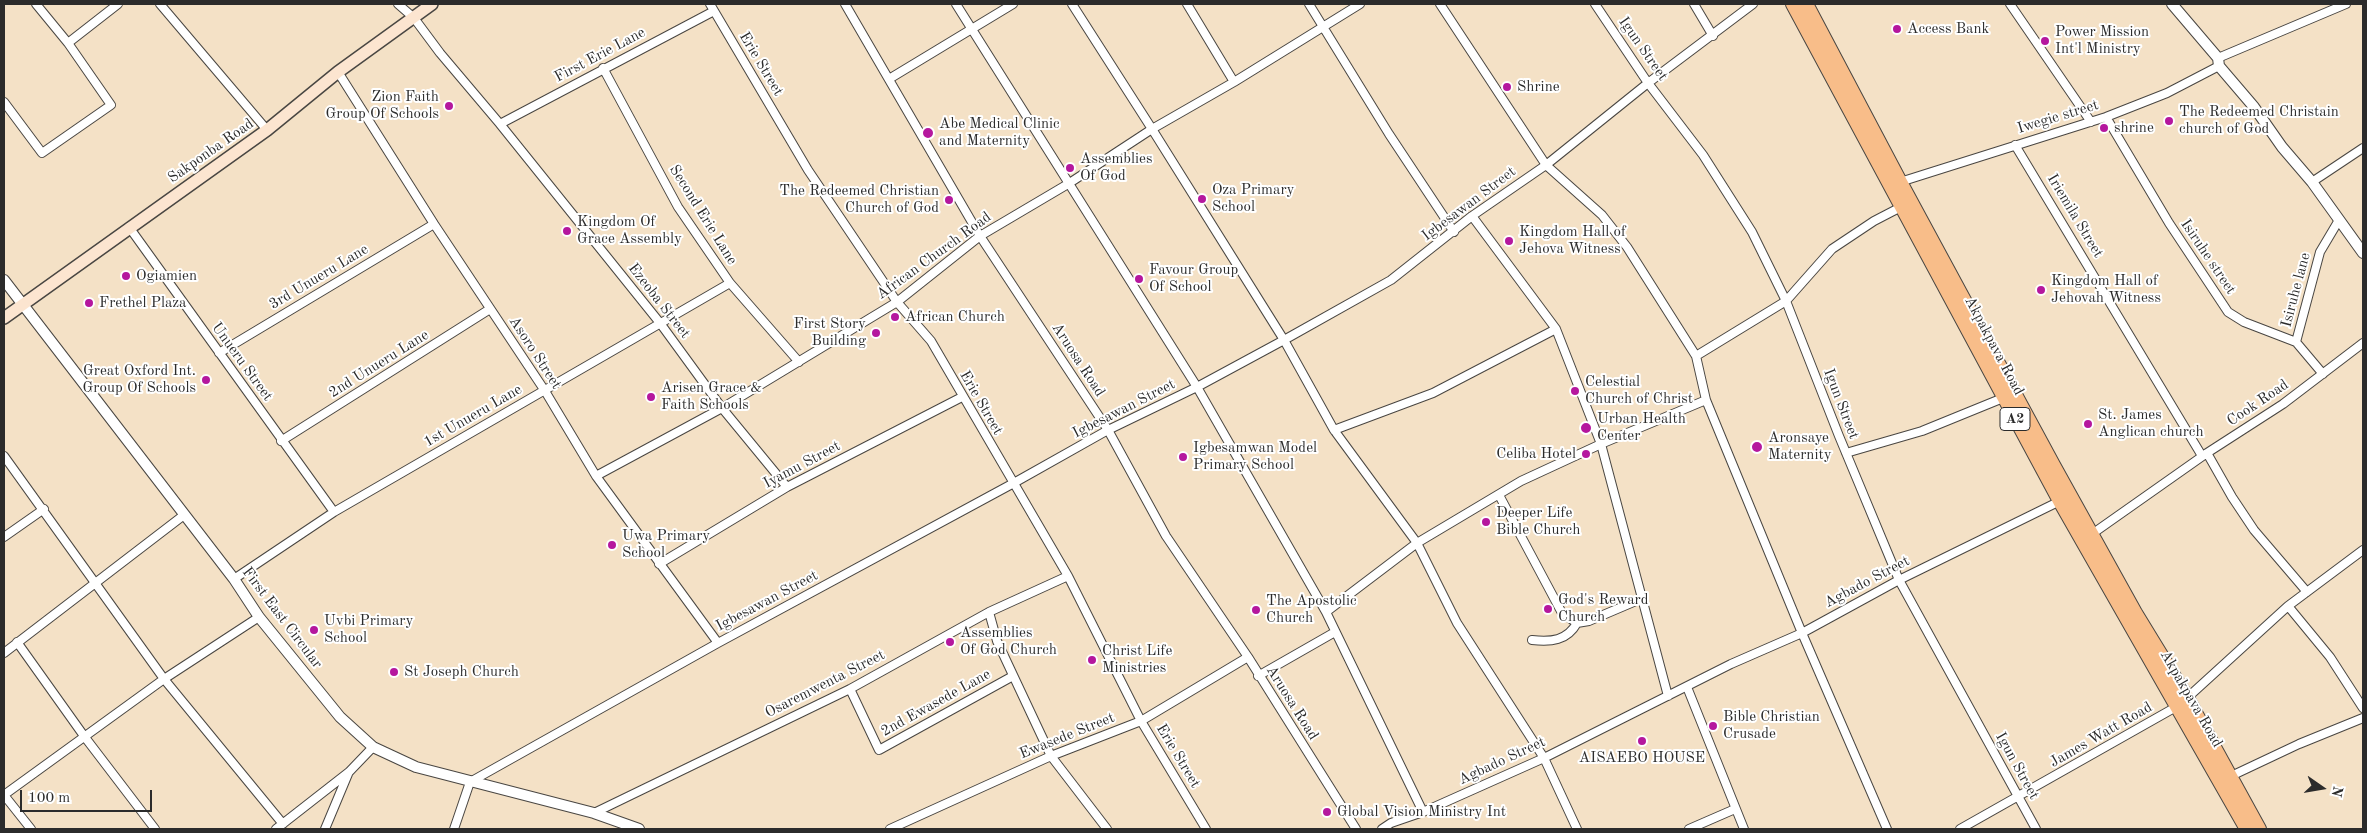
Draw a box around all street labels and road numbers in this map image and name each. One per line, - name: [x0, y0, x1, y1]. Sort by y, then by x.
- street label: Igun Street: [1614, 14, 1672, 84]
- street label: First Erie Lane: [551, 23, 649, 87]
- street label: Erie Street: [735, 29, 787, 99]
- street label: Iwegie street: [2015, 96, 2101, 138]
- street label: Sakponba Road: [165, 115, 257, 187]
- street label: Second Erie Lane: [665, 162, 741, 268]
- street label: Igbesawan Street: [1419, 163, 1519, 245]
- street label: Iriemila Street: [2043, 171, 2107, 261]
- street label: African Church Road: [873, 208, 995, 304]
- street label: Isiruhe street: [2176, 216, 2240, 298]
- street label: 3rd Unueru Lane: [266, 240, 372, 314]
- street label: Isiruhe lane: [2277, 251, 2315, 329]
- street label: Ezeoba Street: [624, 260, 694, 342]
- street label: Akpakpava Road: [1960, 293, 2028, 399]
- street label: Asoro Street: [505, 313, 565, 393]
- street label: Unueru Street: [207, 319, 277, 405]
- street label: Aruosa Road: [1047, 320, 1109, 400]
- street label: 2nd Unueru Lane: [326, 326, 432, 402]
- street label: Igun Street: [1819, 366, 1863, 442]
- street label: Erie Street: [955, 368, 1007, 438]
- street label: Igbesawan Street: [1070, 375, 1178, 443]
- street label: Cook Road: [2224, 376, 2292, 430]
- street label: 1st Unueru Lane: [421, 381, 525, 451]
- road number: A2: [2000, 408, 2030, 430]
- street label: Iyamu Street: [760, 437, 844, 493]
- street label: Agbado Street: [1821, 552, 1913, 612]
- street label: First East Circular: [238, 564, 326, 672]
- street label: Igbesawan Street: [713, 567, 821, 635]
- street label: Osaremwenta Street: [762, 646, 888, 722]
- street label: Akpakpava Road: [2156, 647, 2226, 751]
- street label: Aruosa Road: [1262, 662, 1322, 744]
- street label: 2nd Ewasede Lane: [878, 665, 994, 741]
- street label: James Watt Road: [2047, 698, 2155, 772]
- street label: Ewasede Street: [1017, 709, 1117, 763]
- street label: Erie Street: [1152, 721, 1204, 791]
- street label: Igun Street: [1991, 729, 2043, 803]
- street label: Agbado Street: [1456, 733, 1548, 789]

